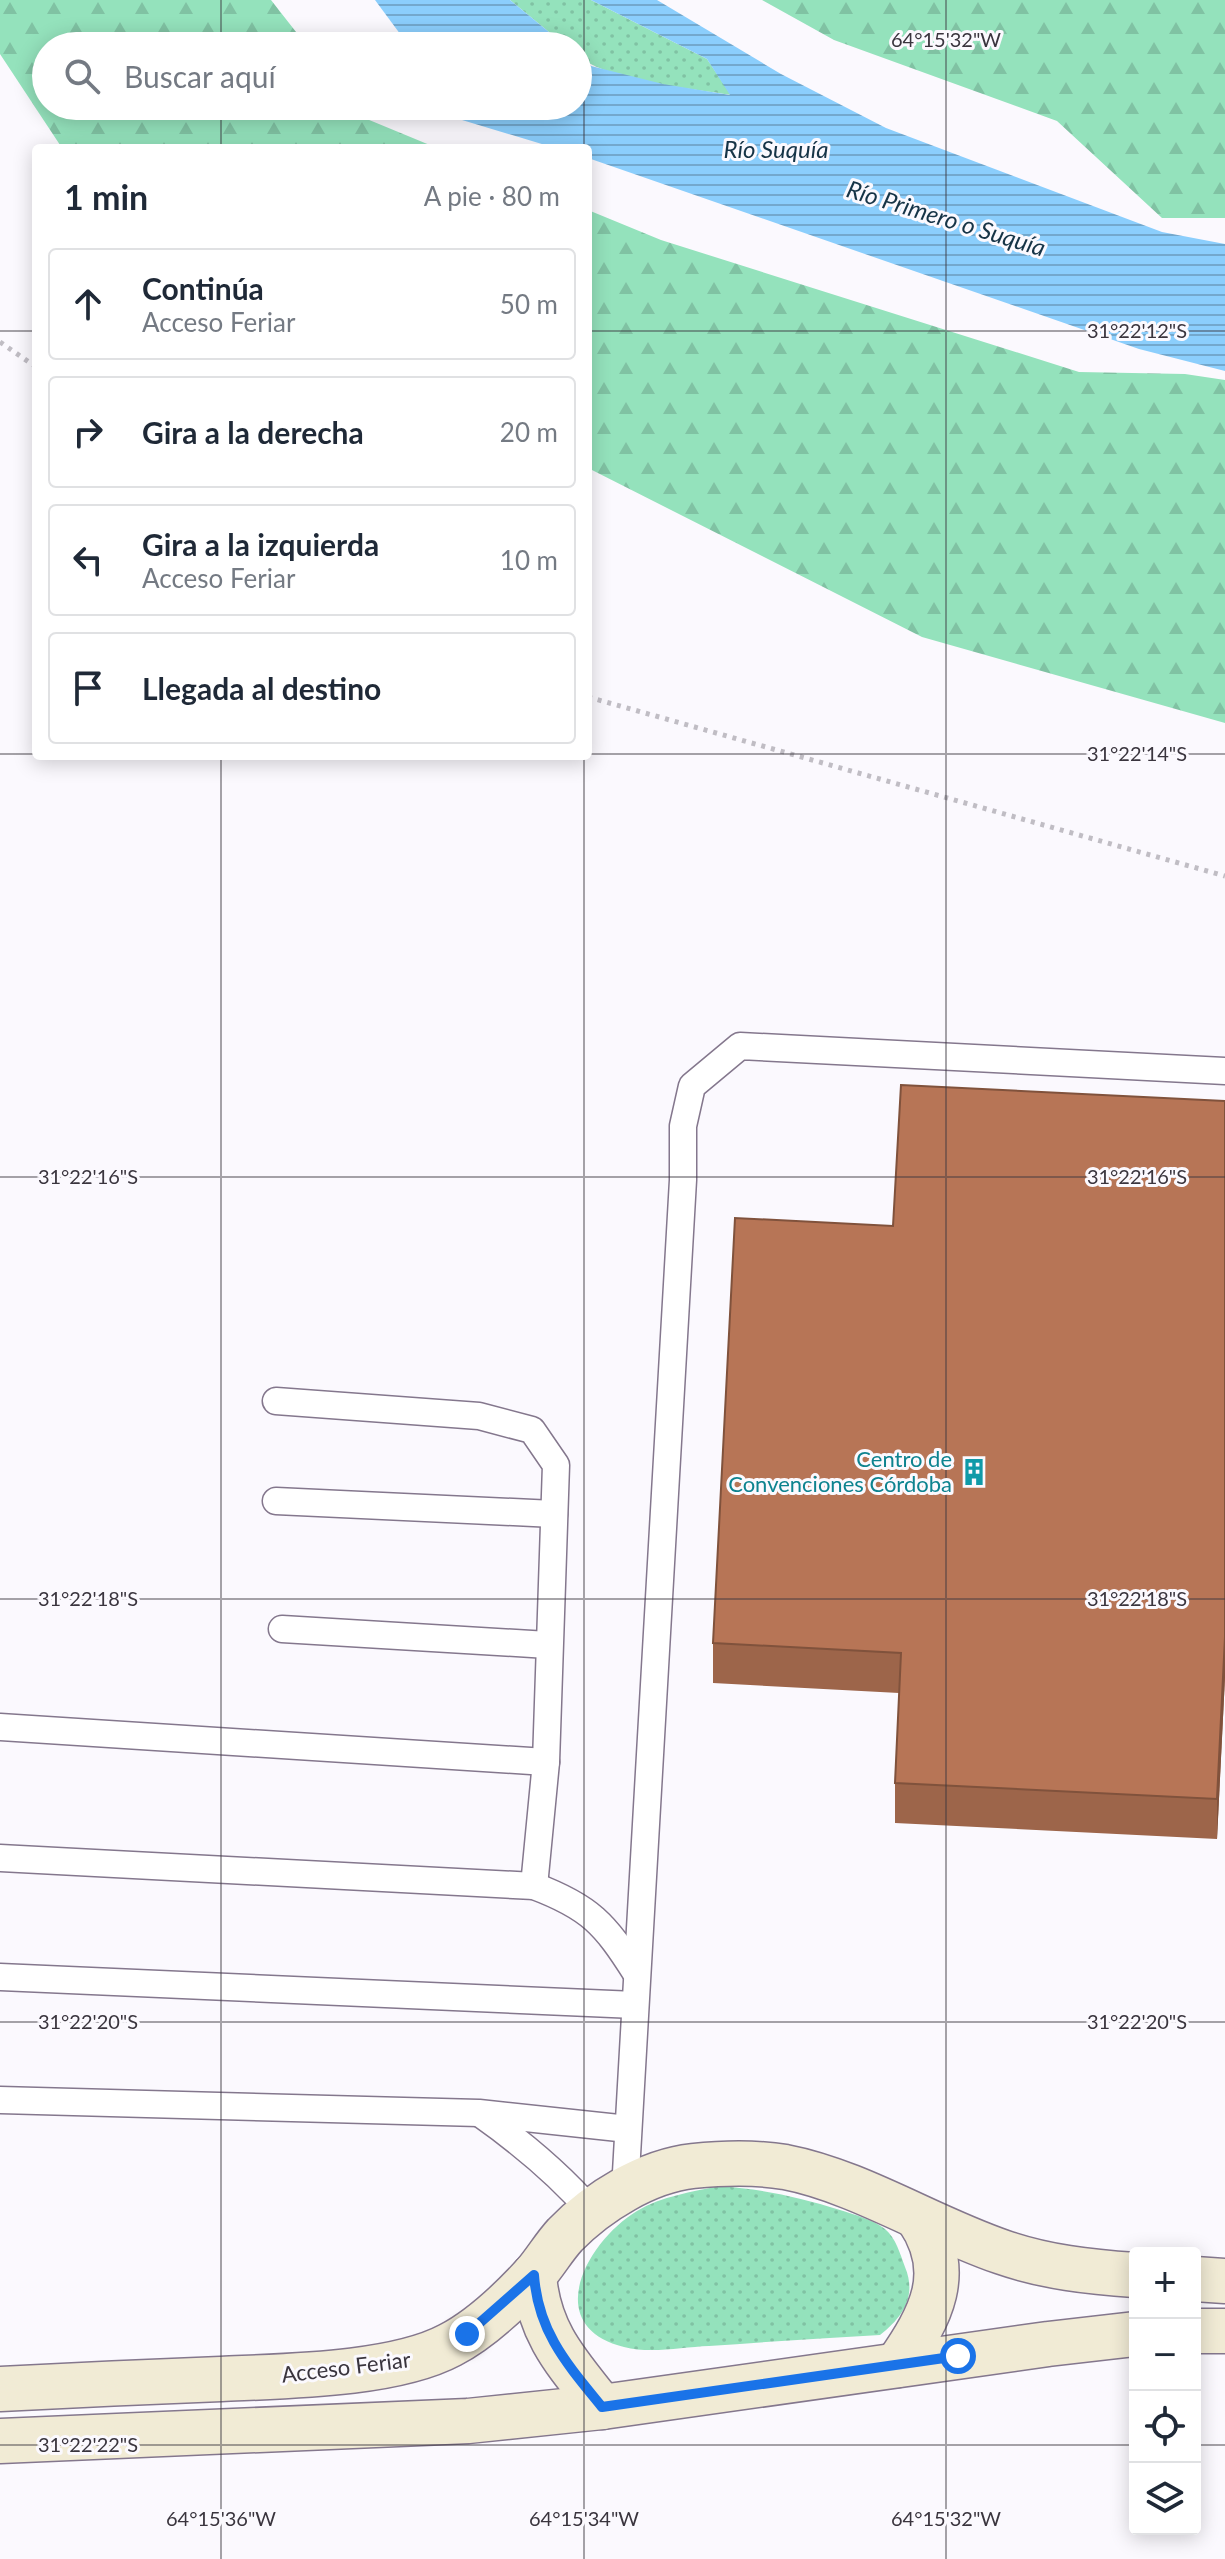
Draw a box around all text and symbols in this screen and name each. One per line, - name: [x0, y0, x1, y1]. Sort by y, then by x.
- text: 64°15'32"W: [891, 27, 1001, 51]
- search box: [32, 32, 592, 120]
- icon: search: [60, 54, 104, 98]
- text: Buscar aquí: [124, 58, 276, 94]
- water label: Río Suquía: [724, 134, 828, 163]
- water label: Río Primero o Suquía: [844, 174, 1049, 262]
- text: 1 min: [64, 176, 148, 217]
- text: A pie · 80 m: [424, 180, 560, 212]
- text: Continúa: [142, 270, 264, 306]
- icon: ahead: [66, 282, 110, 326]
- text: 50 m: [500, 288, 558, 320]
- text: Acceso Feriar: [142, 306, 295, 338]
- text: 31°22'12"S: [1087, 318, 1187, 342]
- icon: right: [66, 410, 110, 454]
- text: Gira a la derecha: [142, 414, 364, 450]
- text: 20 m: [500, 416, 558, 448]
- text: Gira a la izquierda: [142, 526, 379, 562]
- icon: left: [66, 538, 110, 582]
- text: 10 m: [500, 544, 558, 576]
- text: Acceso Feriar: [142, 562, 295, 594]
- icon: arrive: [66, 666, 110, 710]
- text: Llegada al destino: [142, 670, 381, 706]
- text: 31°22'14"S: [1087, 741, 1187, 765]
- text: 31°22'16"S: [38, 1164, 138, 1188]
- text: 31°22'16"S: [1087, 1164, 1187, 1188]
- place label: Centro de Convenciones Córdoba: [728, 1445, 952, 1497]
- building icon: Centro de Convenciones Córdoba: [959, 1457, 989, 1487]
- text: 31°22'18"S: [38, 1586, 138, 1610]
- text: 31°22'18"S: [1087, 1586, 1187, 1610]
- text: 31°22'20"S: [38, 2009, 138, 2033]
- text: 31°22'20"S: [1087, 2009, 1187, 2033]
- map controls: [1129, 2247, 1201, 2535]
- button: +: [1129, 2247, 1201, 2319]
- route end: [449, 2316, 485, 2352]
- button: −: [1129, 2319, 1201, 2391]
- route start: [940, 2338, 976, 2374]
- street label: Acceso Feriar: [280, 2345, 412, 2388]
- button: locate: [1129, 2391, 1201, 2463]
- text: 31°22'22"S: [38, 2432, 138, 2456]
- button: layers: [1129, 2463, 1201, 2535]
- text: 64°15'36"W: [166, 2506, 276, 2530]
- text: 64°15'34"W: [529, 2506, 639, 2530]
- text: 64°15'32"W: [891, 2506, 1001, 2530]

